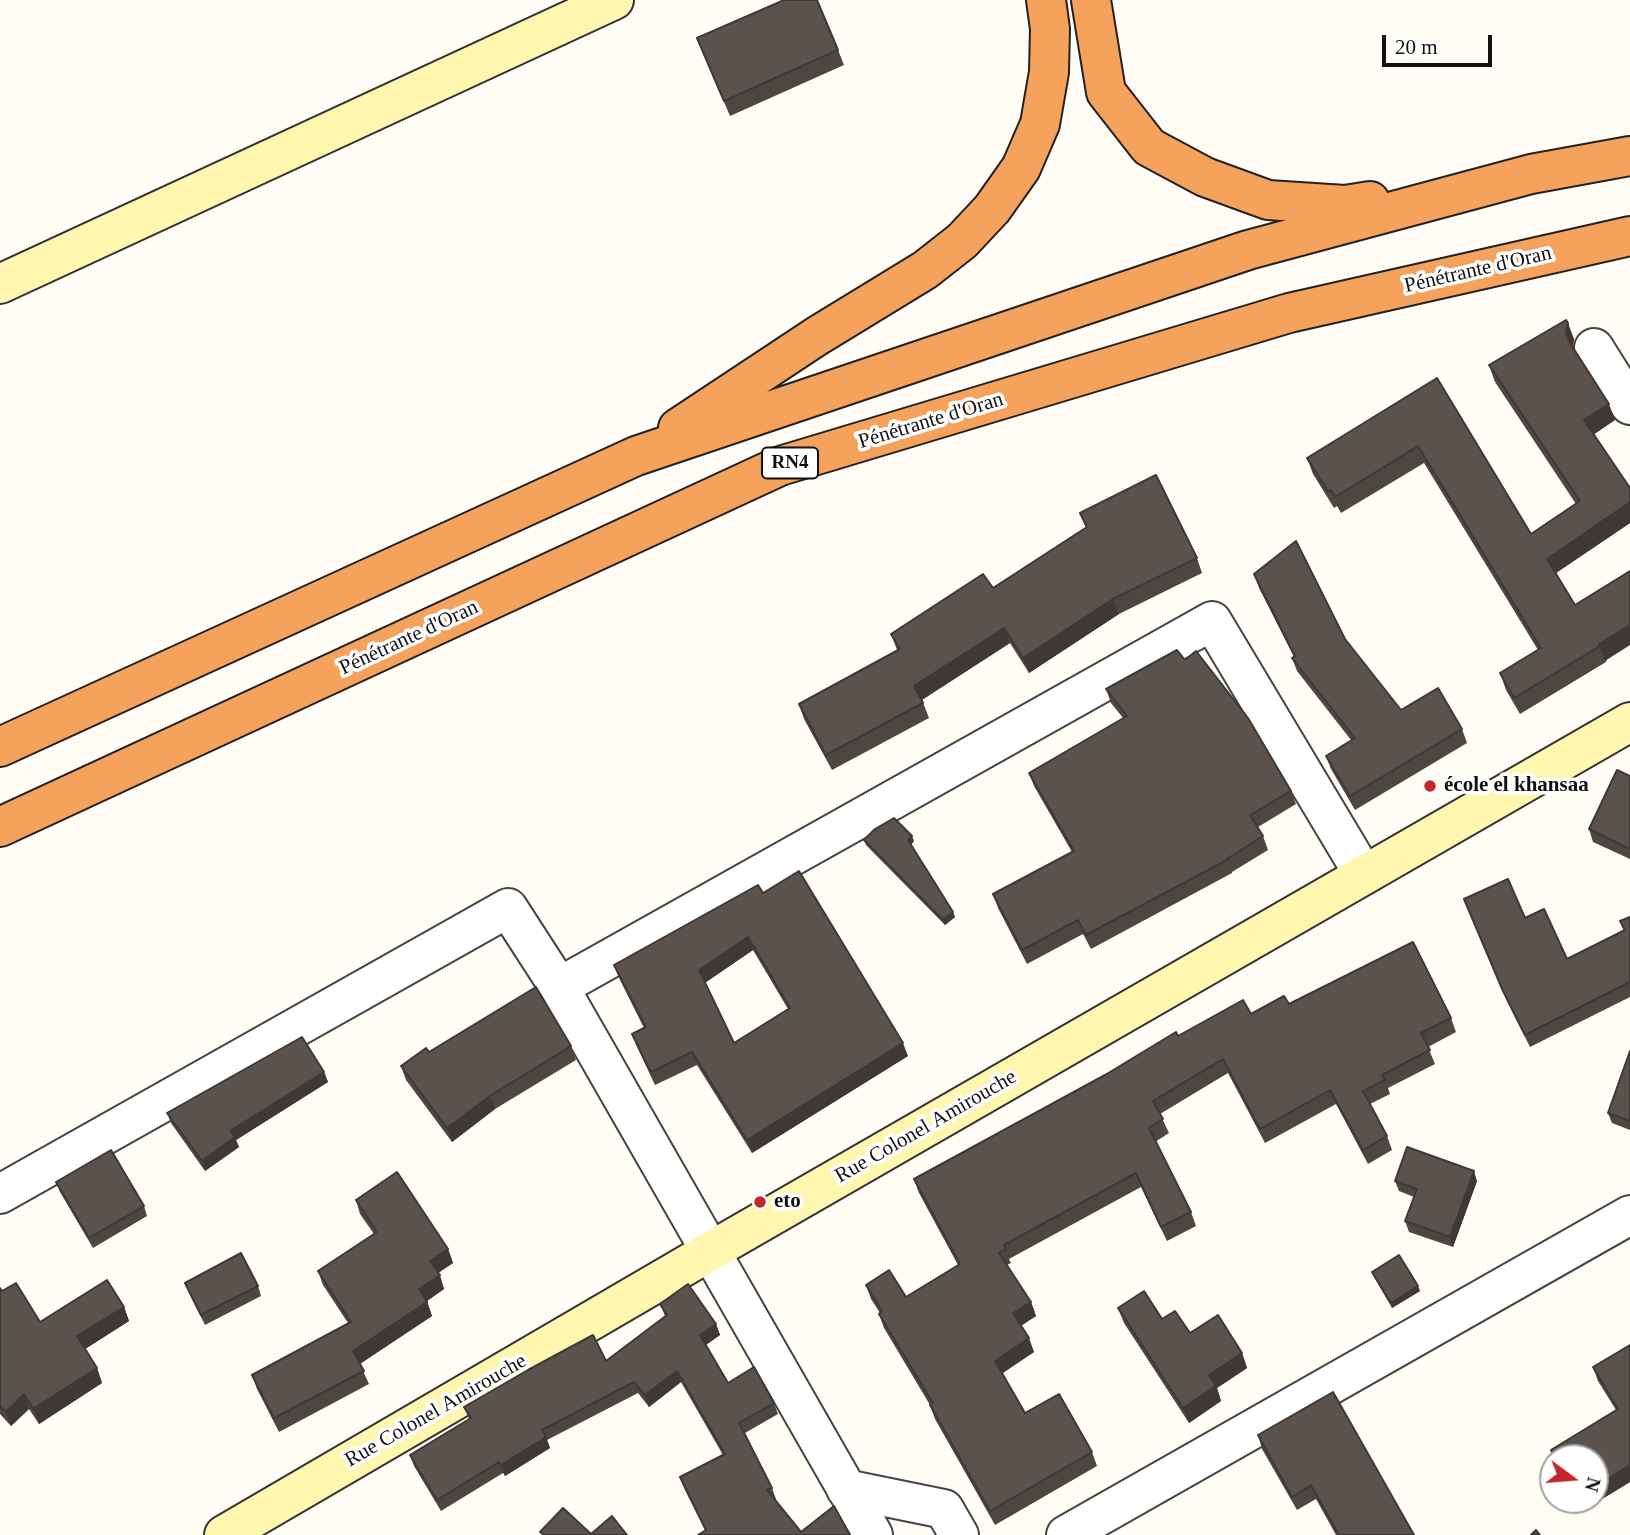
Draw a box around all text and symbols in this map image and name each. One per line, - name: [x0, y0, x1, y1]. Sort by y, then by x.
- scale bar: [1385, 21, 1495, 65]
- text: 20 m: [1395, 35, 1438, 59]
- street label: Pénétrante d'Oran: [1387, 237, 1569, 303]
- street label: Pénétrante d'Oran: [840, 382, 1022, 460]
- road number: RN4: [762, 447, 818, 478]
- street label: Pénétrante d'Oran: [321, 588, 497, 688]
- place label: école el khansaa: [1444, 773, 1618, 799]
- marker: école el khansaa: [1422, 778, 1438, 794]
- street label: Rue Colonel Amirouche: [820, 1058, 1032, 1196]
- place label: eto: [774, 1189, 809, 1215]
- marker: eto: [752, 1194, 768, 1210]
- street label: Rue Colonel Amirouche: [330, 1342, 542, 1480]
- north arrow: [1539, 1444, 1609, 1514]
- text: N: [1581, 1475, 1605, 1494]

